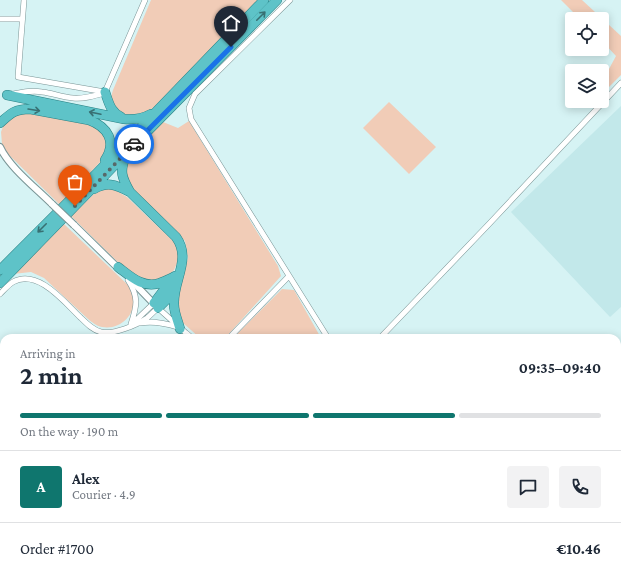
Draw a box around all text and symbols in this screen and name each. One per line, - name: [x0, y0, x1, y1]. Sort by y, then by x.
- pin: [214, 6, 248, 47]
- one-way arrow: [256, 11, 266, 21]
- icon: home: [220, 12, 242, 34]
- map controls: [565, 12, 609, 108]
- button: locate: [565, 12, 609, 56]
- button: layers: [565, 64, 609, 108]
- one-way arrow: [27, 106, 40, 114]
- one-way arrow: [89, 108, 102, 116]
- courier: [114, 124, 154, 164]
- icon: car: [123, 133, 145, 155]
- pin: [58, 165, 92, 206]
- icon: bag: [64, 171, 86, 193]
- one-way arrow: [37, 223, 47, 233]
- text: Arriving in: [20, 346, 76, 361]
- text: 09:35–09:40: [519, 360, 601, 376]
- text: 2 min: [20, 361, 83, 390]
- text: On the way · 190 m: [20, 424, 118, 439]
- button: chat: [507, 466, 549, 508]
- button: phone: [559, 466, 601, 508]
- text: Alex: [72, 471, 100, 487]
- text: A: [37, 479, 45, 495]
- text: Courier · 4.9: [72, 487, 136, 502]
- text: Order #1700: [20, 541, 94, 557]
- text: €10.46: [557, 541, 601, 557]

